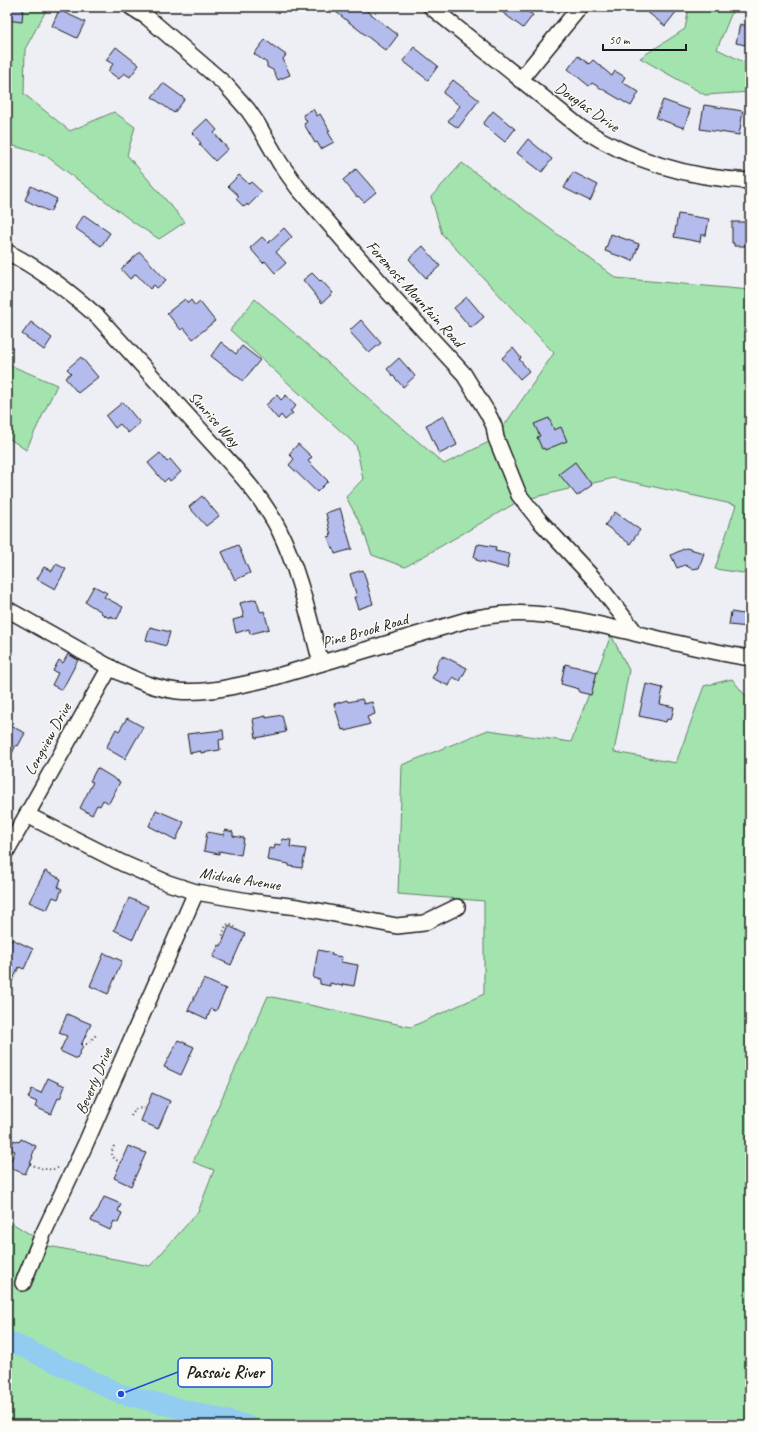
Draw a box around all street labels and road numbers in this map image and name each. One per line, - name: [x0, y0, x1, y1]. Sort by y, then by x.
- street label: Douglas Drive: [551, 78, 625, 137]
- street label: Foremost Mountain Road: [362, 236, 470, 354]
- street label: Sunrise Way: [184, 387, 245, 452]
- street label: Pine Brook Road: [320, 608, 413, 653]
- street label: Longview Drive: [20, 698, 77, 779]
- street label: Midvale Avenue: [198, 863, 283, 896]
- street label: Beverly Drive: [71, 1043, 118, 1117]

